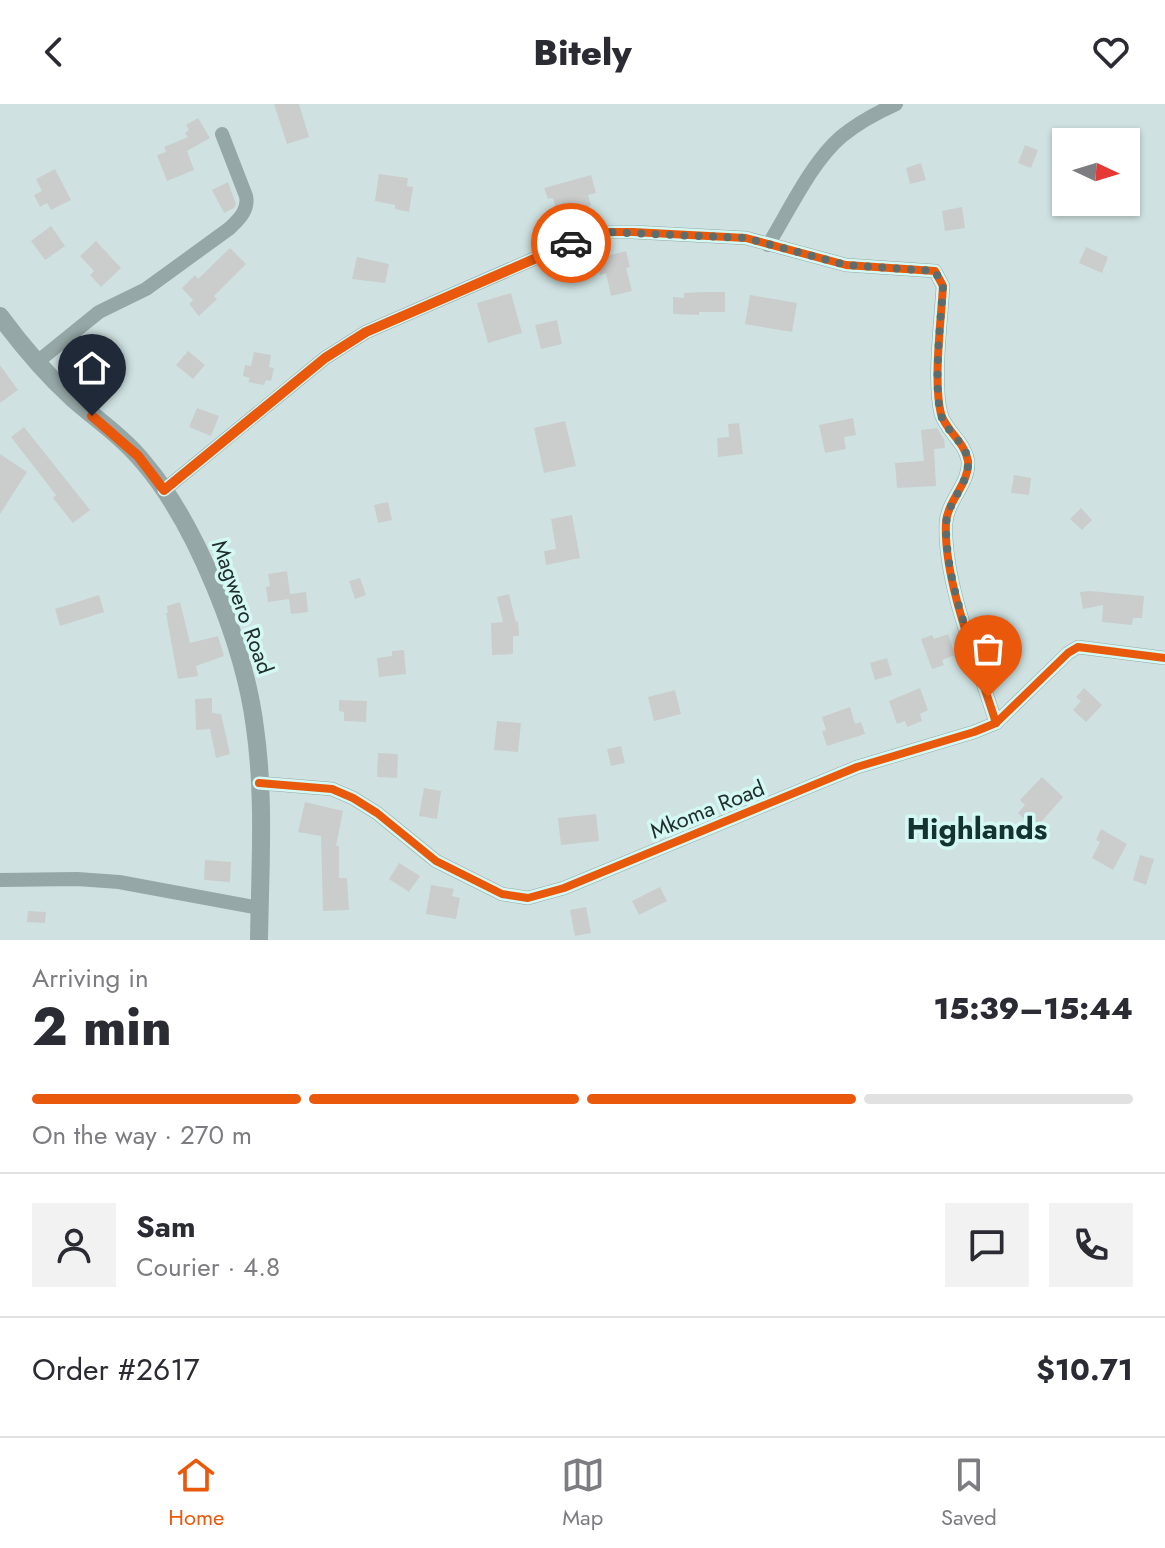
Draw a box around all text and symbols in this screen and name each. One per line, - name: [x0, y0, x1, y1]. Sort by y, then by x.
- text: Bitely: [533, 26, 632, 78]
- icon: back: [32, 30, 76, 74]
- icon: heart: [1089, 30, 1133, 74]
- north arrow: [1052, 128, 1140, 216]
- map controls: [1052, 128, 1140, 216]
- courier: [531, 203, 611, 283]
- icon: car: [549, 221, 593, 265]
- pin: [58, 334, 126, 416]
- icon: home: [70, 346, 114, 390]
- street label: Magwero Road: [204, 536, 282, 678]
- pin: [954, 615, 1022, 697]
- icon: bag: [966, 627, 1010, 671]
- street label: Mkoma Road: [645, 772, 769, 846]
- district label: Highlands: [907, 807, 1047, 850]
- text: Arriving in: [32, 959, 149, 997]
- text: 15:39–15:44: [934, 987, 1133, 1030]
- text: 2 min: [32, 989, 172, 1065]
- text: On the way · 270 m: [32, 1116, 252, 1154]
- button: person: [32, 1203, 116, 1287]
- button: chat: [945, 1203, 1029, 1287]
- button: phone: [1049, 1203, 1133, 1287]
- text: Sam: [136, 1205, 196, 1248]
- text: Courier · 4.8: [136, 1248, 280, 1286]
- text: Order #2617: [32, 1348, 200, 1391]
- text: $10.71: [1036, 1348, 1133, 1391]
- tab: Home: [168, 1453, 224, 1533]
- tab: Map: [561, 1453, 605, 1533]
- tab: Saved: [941, 1453, 997, 1533]

